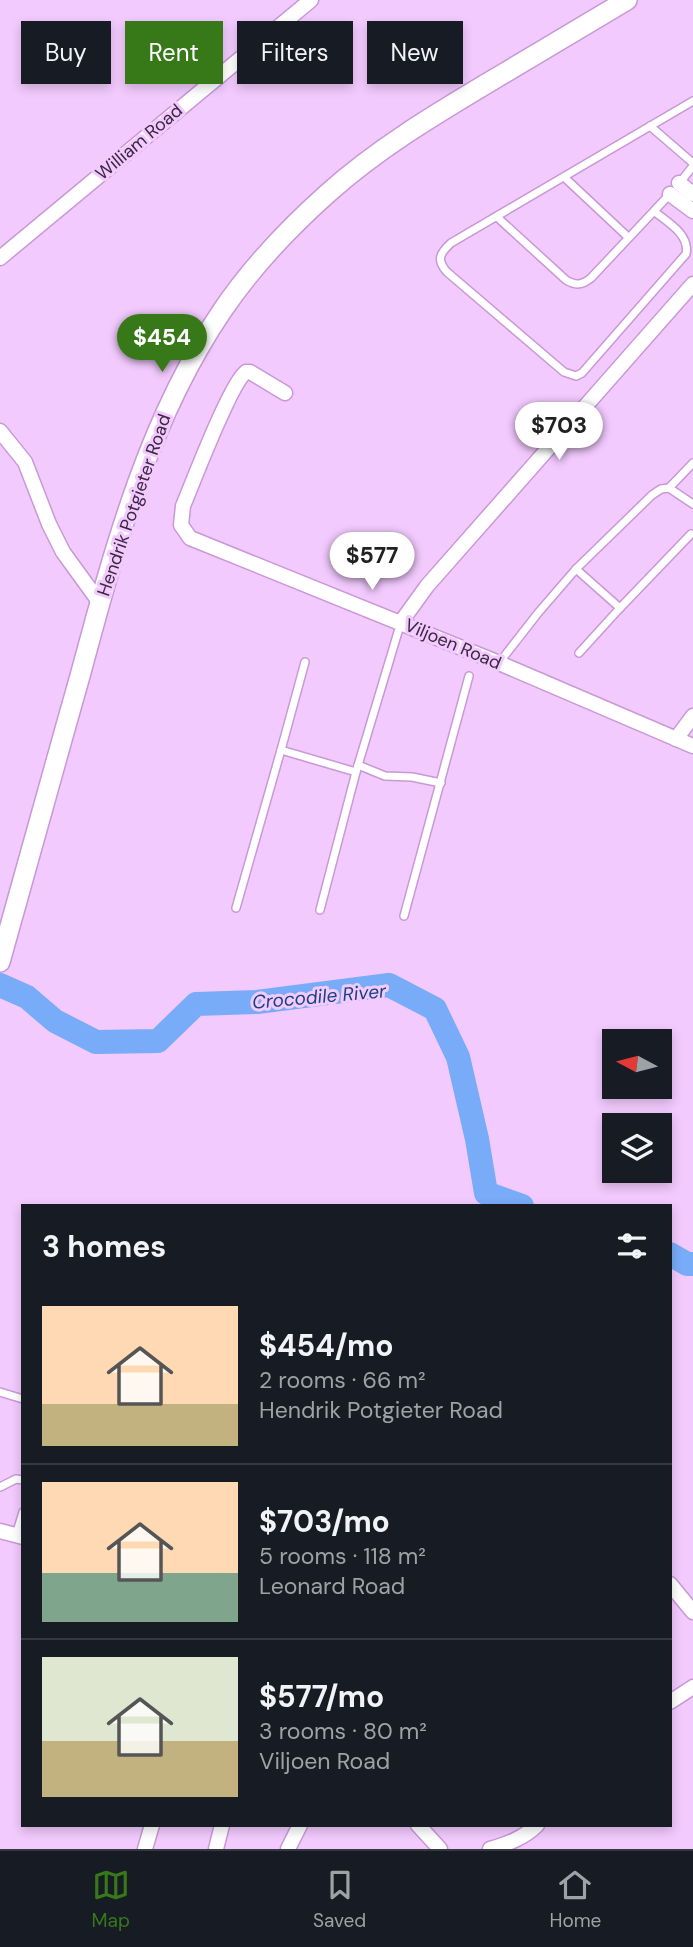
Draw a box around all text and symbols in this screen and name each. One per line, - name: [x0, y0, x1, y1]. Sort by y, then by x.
- chip: Buy: [21, 21, 111, 84]
- chip: Rent: [125, 21, 223, 84]
- chip: Filters: [237, 21, 353, 84]
- chip: New: [367, 21, 463, 84]
- street label: William Road: [90, 99, 188, 185]
- pin: $454: [121, 314, 203, 374]
- text: $454: [133, 322, 191, 352]
- pin: $703: [518, 402, 600, 462]
- text: $703: [531, 410, 587, 440]
- street label: Hendrik Potgieter Road: [92, 411, 176, 599]
- pin: $577: [331, 532, 413, 592]
- text: $577: [346, 540, 398, 570]
- street label: Viljoen Road: [401, 613, 505, 675]
- water label: Crocodile River: [251, 978, 388, 1015]
- north arrow: [602, 1029, 672, 1099]
- map controls: [602, 1029, 672, 1183]
- button: layers: [602, 1113, 672, 1183]
- text: 3 homes: [42, 1227, 166, 1266]
- icon: filters: [613, 1227, 651, 1265]
- text: $454/mo: [259, 1326, 394, 1365]
- icon: home: [98, 1334, 182, 1418]
- text: 2 rooms · 66 m²: [259, 1365, 426, 1395]
- text: Hendrik Potgieter Road: [259, 1395, 503, 1425]
- text: $703/mo: [259, 1502, 390, 1541]
- icon: home: [98, 1510, 182, 1594]
- text: 5 rooms · 118 m²: [259, 1541, 426, 1571]
- text: Leonard Road: [259, 1571, 405, 1601]
- text: $577/mo: [259, 1677, 384, 1716]
- icon: home: [98, 1685, 182, 1769]
- text: 3 rooms · 80 m²: [259, 1716, 427, 1746]
- text: Viljoen Road: [259, 1746, 390, 1776]
- tab: Map: [92, 1866, 130, 1933]
- tab: Saved: [313, 1866, 366, 1933]
- tab: Home: [549, 1866, 601, 1933]

